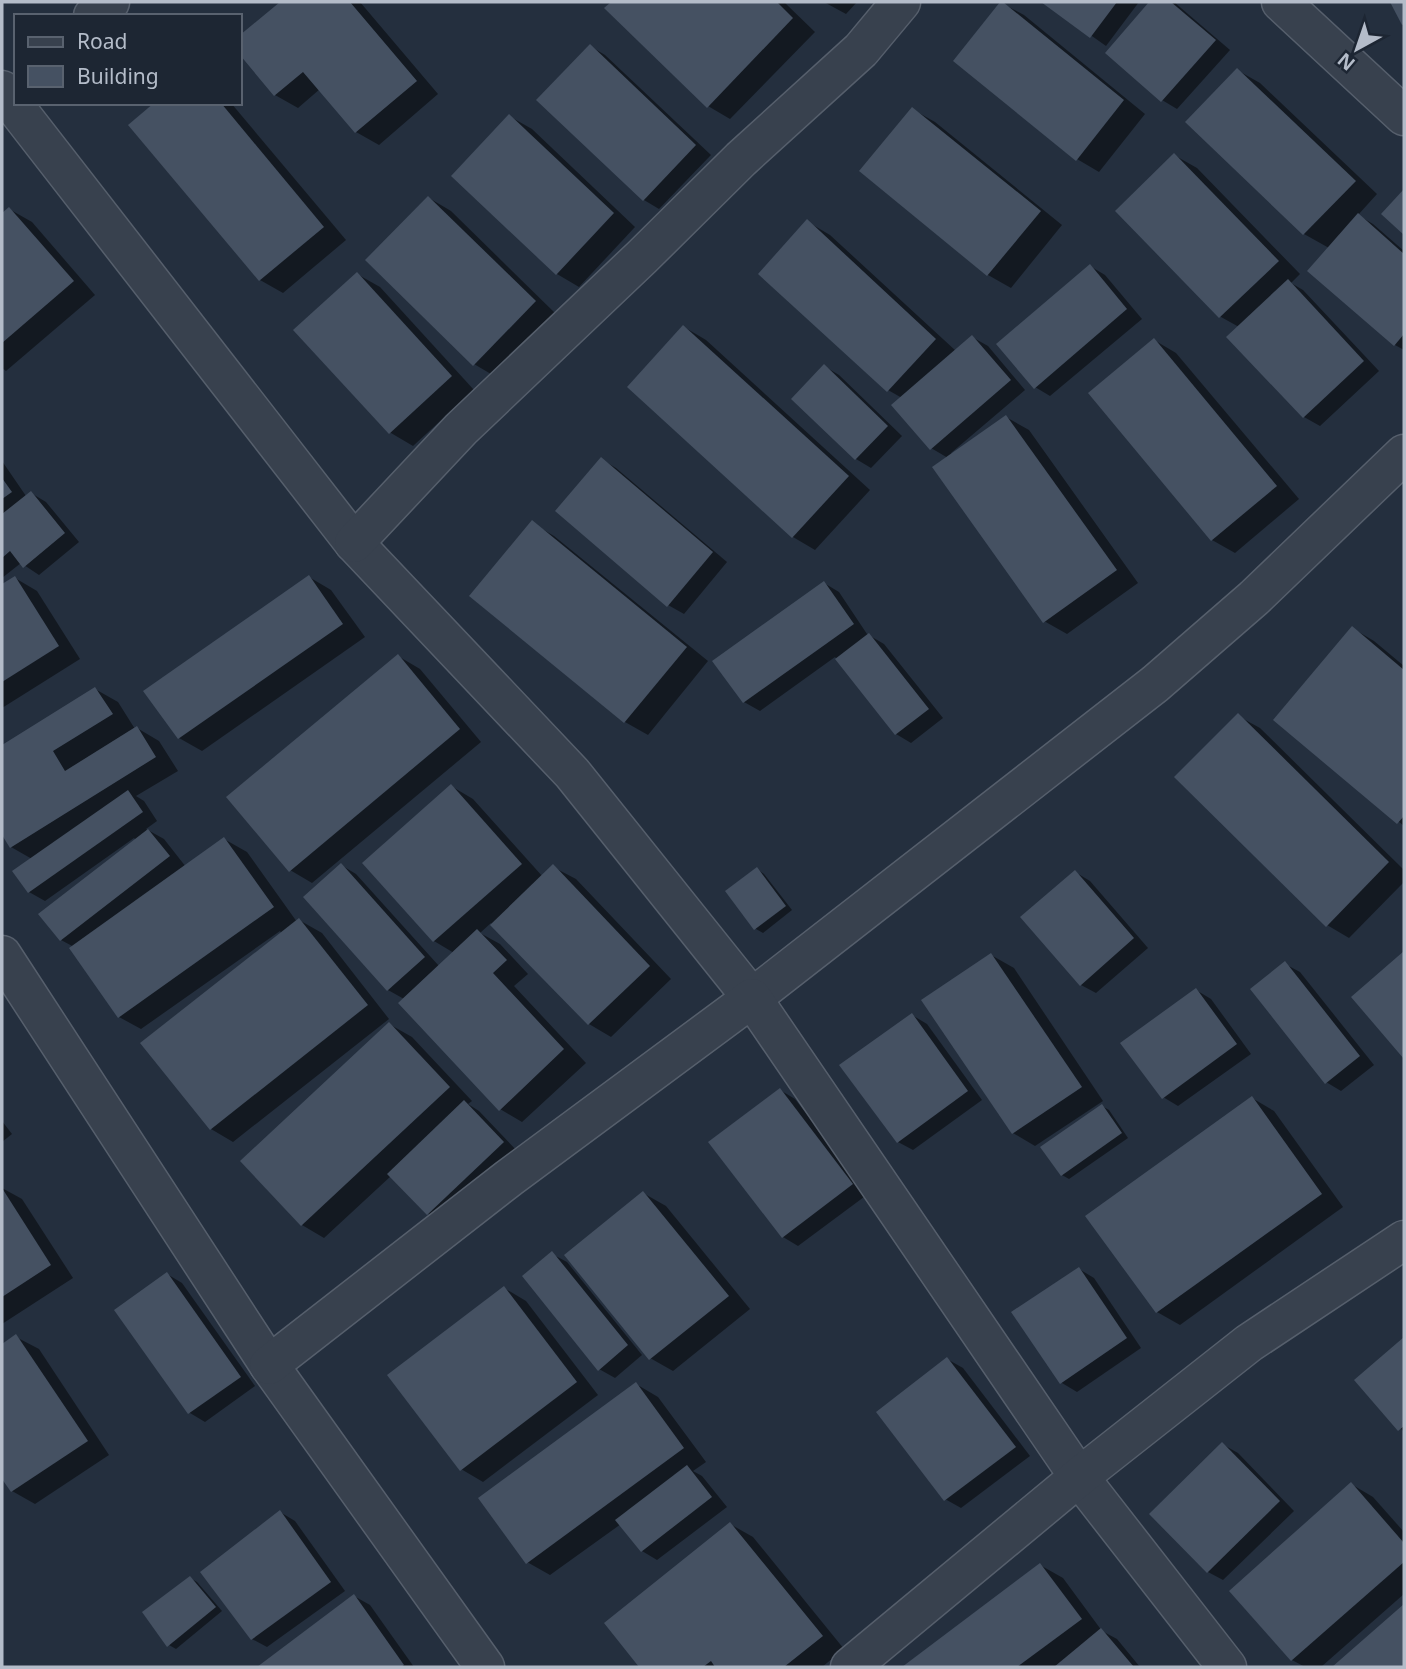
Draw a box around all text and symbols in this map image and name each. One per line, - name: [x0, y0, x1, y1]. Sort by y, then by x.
- legend: [14, 14, 242, 105]
- north arrow: [1322, 14, 1392, 84]
- text: Road: [77, 27, 127, 55]
- text: N: [1332, 47, 1360, 77]
- text: Building: [77, 62, 159, 90]

